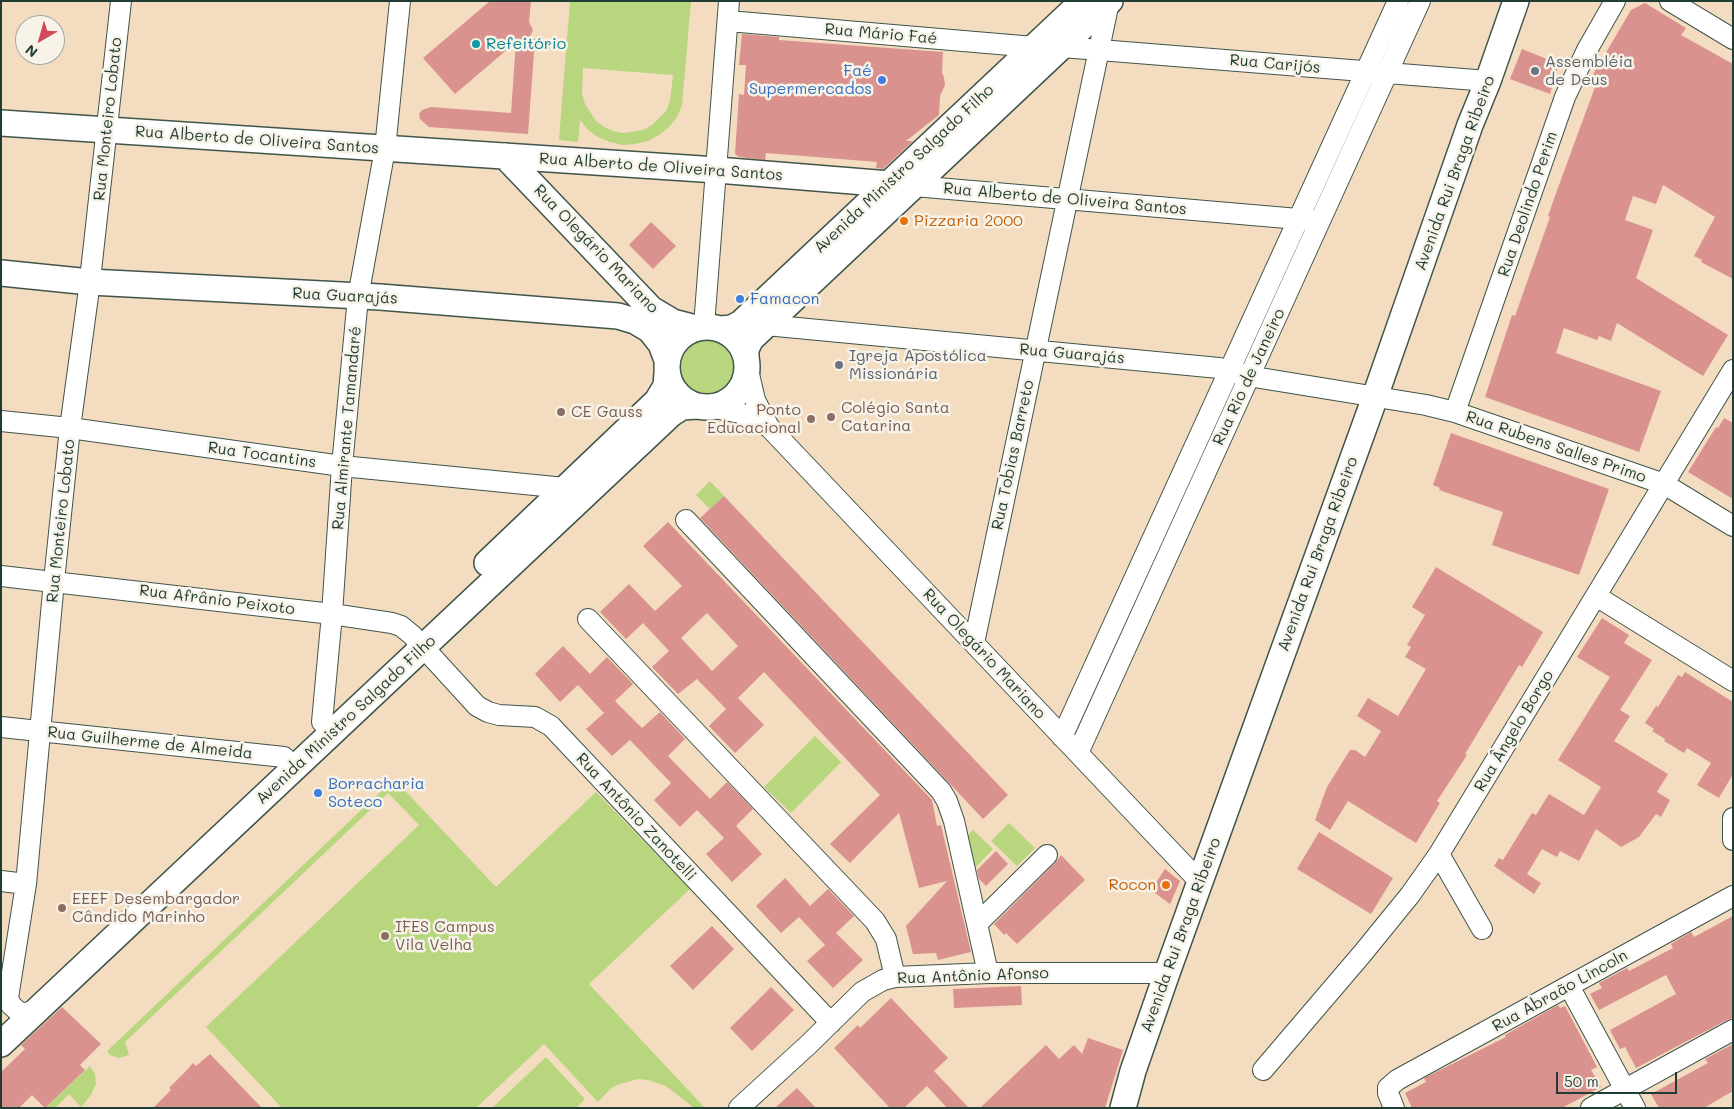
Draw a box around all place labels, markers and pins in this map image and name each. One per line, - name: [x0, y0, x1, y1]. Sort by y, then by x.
- place label: Refeitório: [486, 34, 566, 54]
- marker: Refeitório: [470, 38, 482, 50]
- place label: Assembléia de Deus: [1545, 52, 1633, 90]
- place label: Faé Supermercados: [749, 61, 872, 99]
- marker: Assembléia de Deus: [1529, 65, 1541, 77]
- marker: Faé Supermercados: [876, 74, 888, 86]
- place label: Pizzaria 2000: [914, 211, 1023, 231]
- marker: Pizzaria 2000: [898, 215, 910, 227]
- place label: Famacon: [750, 289, 819, 309]
- marker: Famacon: [734, 293, 746, 305]
- place label: Igreja Apostólica Missionária: [849, 346, 987, 384]
- marker: Igreja Apostólica Missionária: [833, 359, 845, 371]
- place label: Colégio Santa Catarina: [841, 398, 950, 436]
- place label: Ponto Educacional: [707, 400, 801, 438]
- place label: CE Gauss: [571, 402, 643, 422]
- marker: CE Gauss: [555, 406, 567, 418]
- marker: Colégio Santa Catarina: [825, 411, 837, 423]
- marker: Ponto Educacional: [805, 413, 817, 425]
- place label: Borracharia Soteco: [328, 774, 425, 812]
- marker: Borracharia Soteco: [312, 787, 324, 799]
- place label: Rocon: [1108, 875, 1156, 895]
- marker: Rocon: [1160, 879, 1172, 891]
- place label: EEEF Desembargador Cândido Marinho: [72, 889, 240, 927]
- marker: EEEF Desembargador Cândido Marinho: [56, 902, 68, 914]
- place label: IFES Campus Vila Velha: [395, 917, 495, 955]
- marker: IFES Campus Vila Velha: [379, 930, 391, 942]

